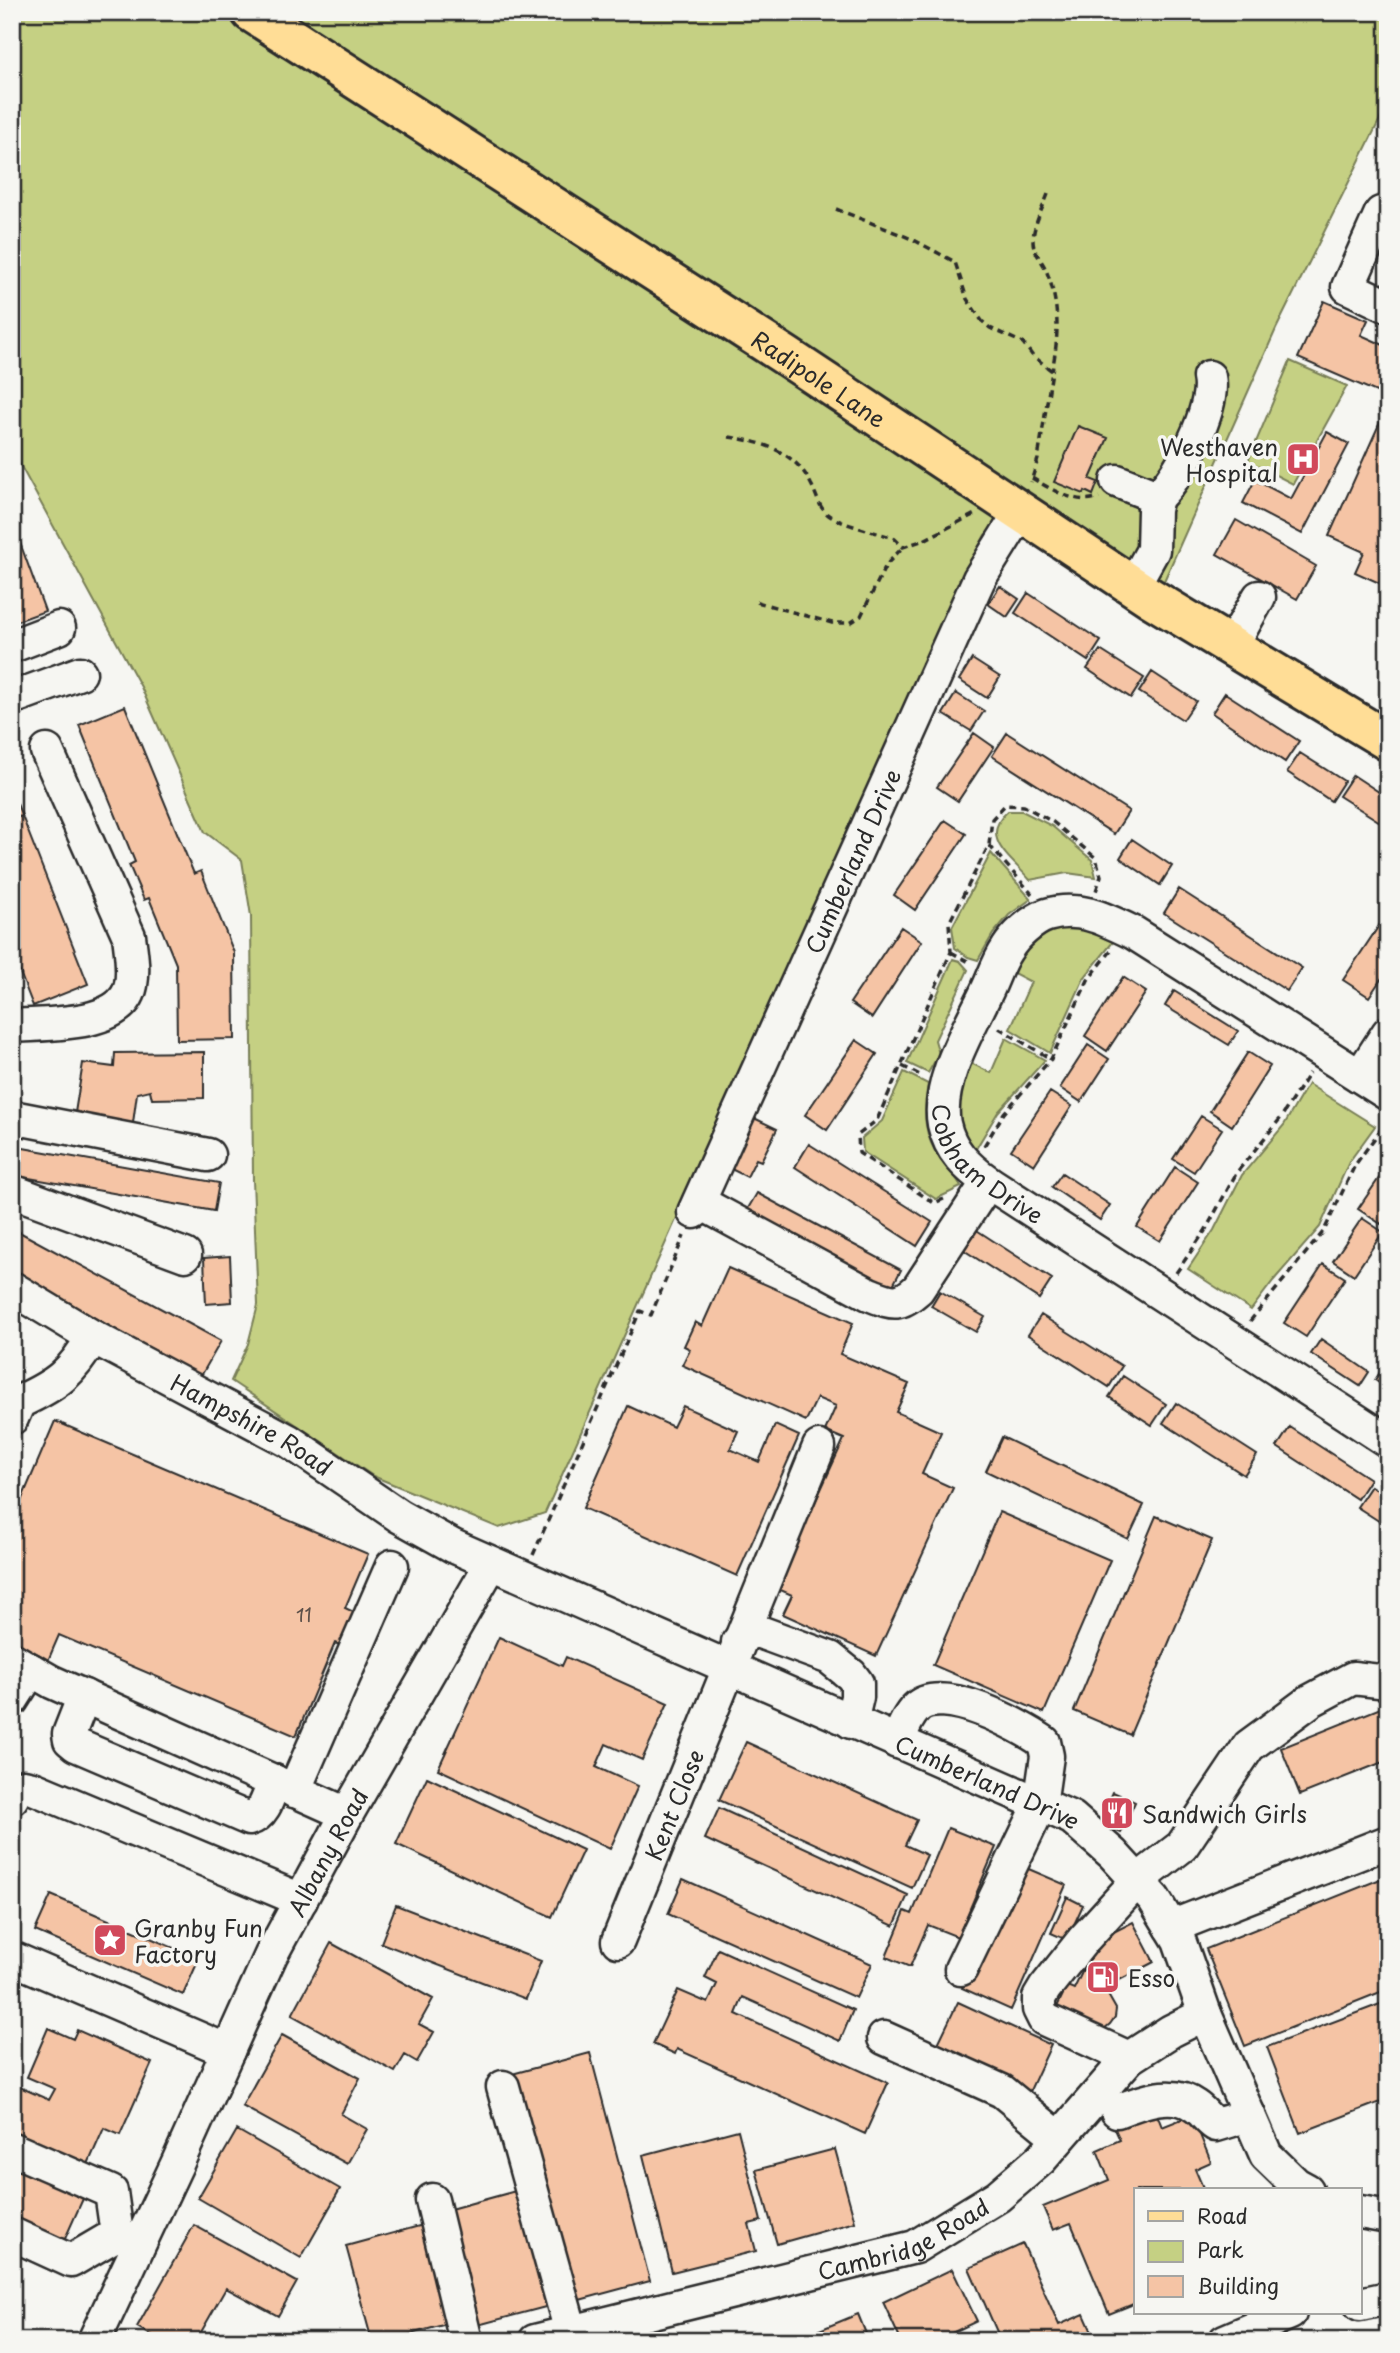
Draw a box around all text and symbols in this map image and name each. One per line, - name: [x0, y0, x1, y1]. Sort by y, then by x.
- street label: Radipole Lane: [745, 321, 894, 436]
- place label: Westhaven Hospital: [1160, 429, 1278, 490]
- hospital icon: Westhaven Hospital: [1284, 440, 1322, 478]
- street label: Cumberland Drive: [795, 763, 909, 959]
- street label: Cobham Drive: [925, 1103, 1051, 1231]
- street label: Hampshire Road: [165, 1364, 340, 1484]
- house number: 11: [296, 1600, 312, 1628]
- street label: Cumberland Drive: [890, 1725, 1090, 1837]
- street label: Kent Close: [635, 1744, 712, 1866]
- street label: Albany Road: [278, 1781, 376, 1922]
- restaurant icon: Sandwich Girls: [1098, 1794, 1136, 1832]
- place label: Sandwich Girls: [1142, 1796, 1307, 1831]
- place label: Granby Fun Factory: [134, 1910, 263, 1971]
- place icon: Granby Fun Factory: [91, 1921, 129, 1959]
- fuel station icon: Esso: [1084, 1958, 1122, 1996]
- place label: Esso: [1128, 1960, 1175, 1995]
- street label: Cambridge Road: [814, 2188, 995, 2288]
- legend: [1134, 2188, 1362, 2314]
- text: Road: [1197, 2199, 1248, 2231]
- text: Park: [1197, 2233, 1244, 2265]
- text: Building: [1197, 2269, 1279, 2301]

